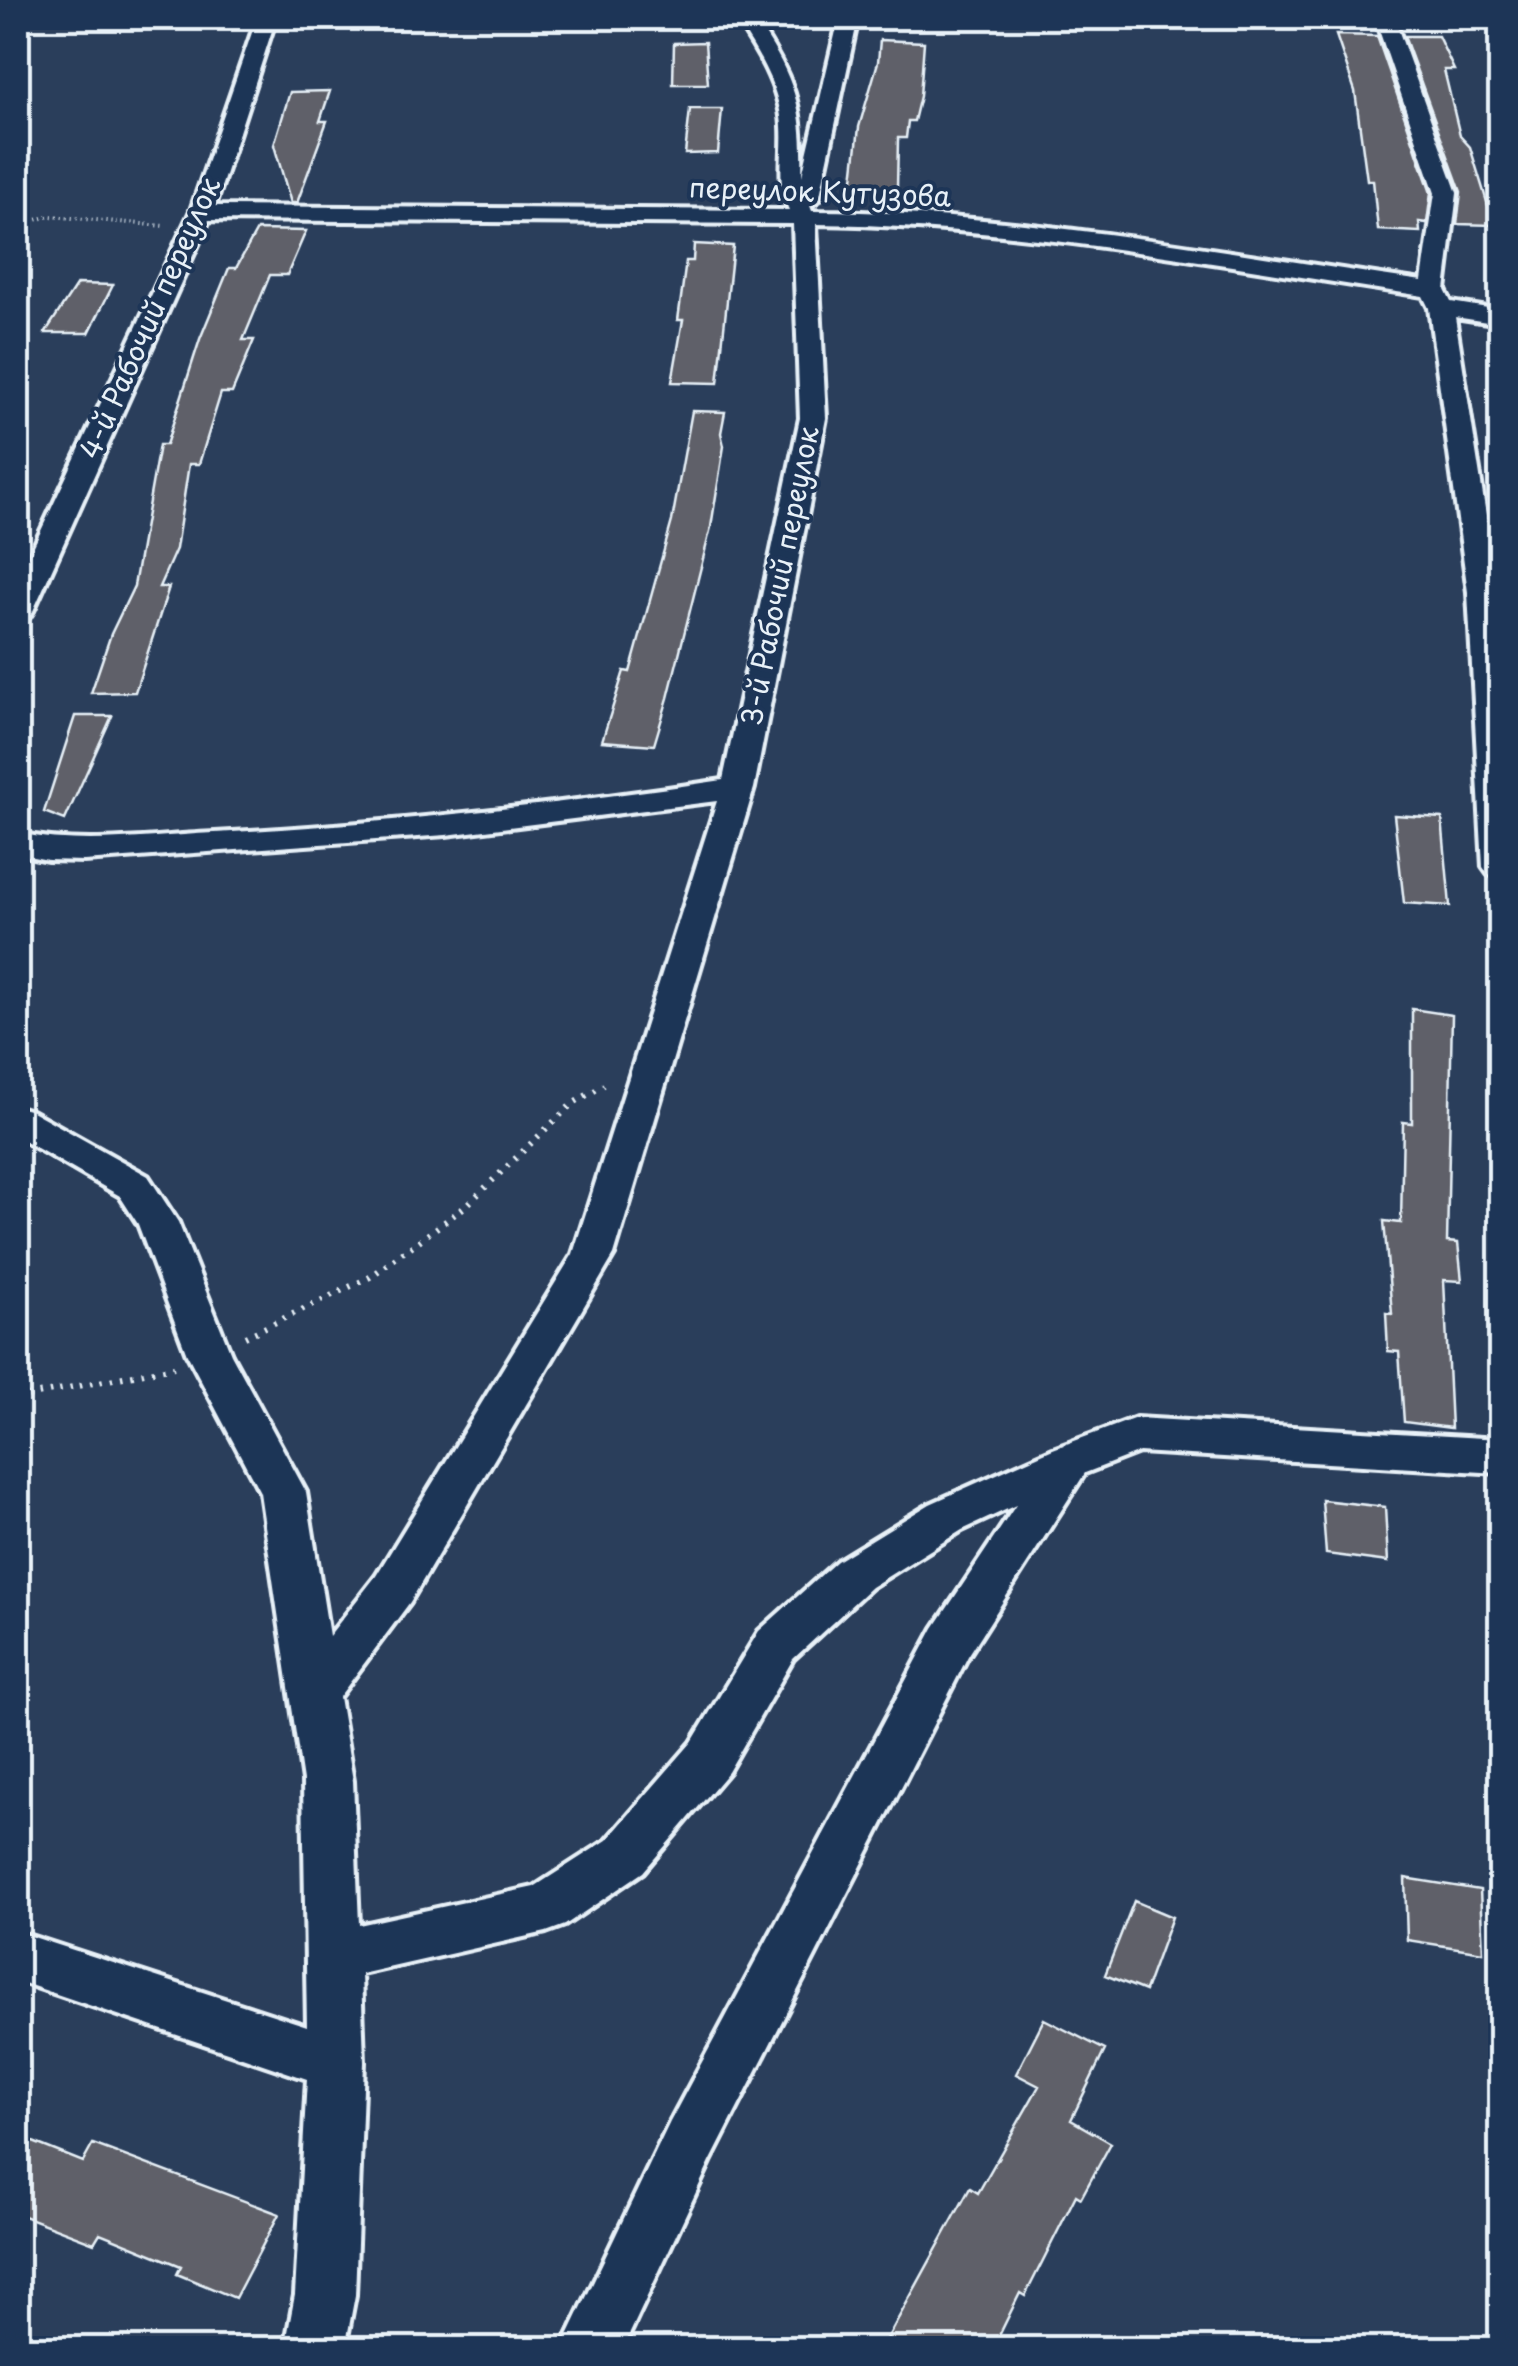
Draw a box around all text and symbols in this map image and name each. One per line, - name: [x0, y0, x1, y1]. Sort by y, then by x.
- street label: переулок Кутузова: [688, 164, 952, 217]
- street label: 4-й Рабочий переулок: [67, 169, 230, 465]
- street label: 3-й Рабочий переулок: [728, 422, 829, 729]

